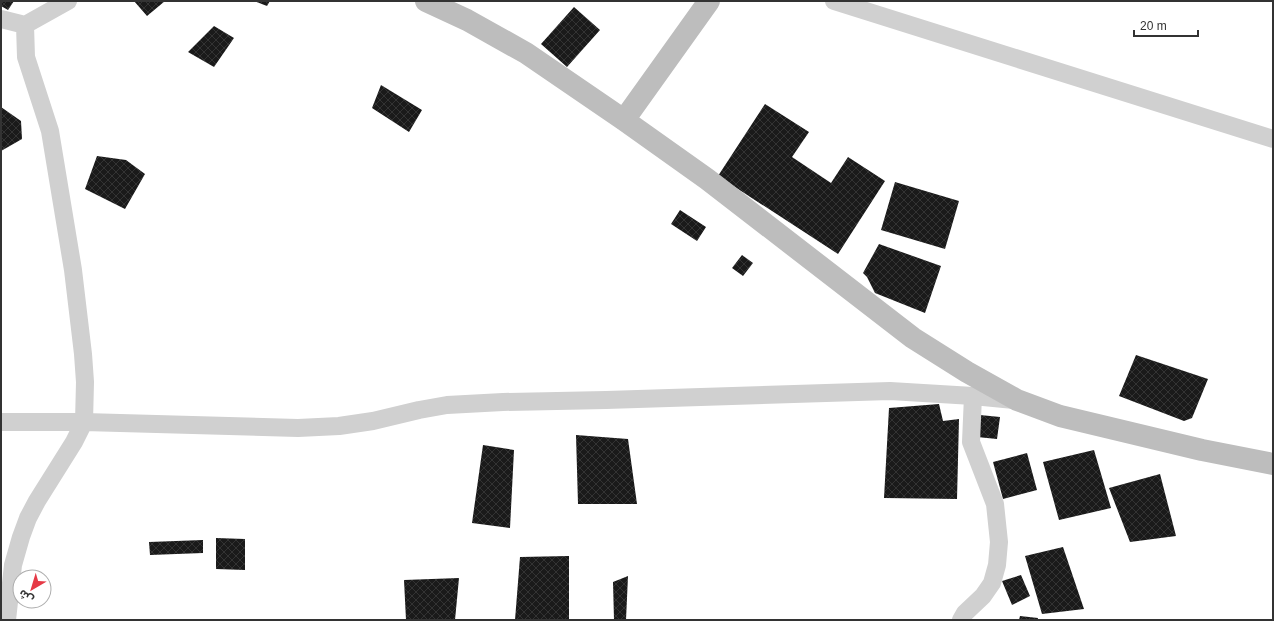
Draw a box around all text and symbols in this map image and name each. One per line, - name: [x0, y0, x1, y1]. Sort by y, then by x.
- scale bar: [1134, 12, 1198, 38]
- text: 20 m: [1140, 19, 1167, 33]
- north arrow: [12, 569, 52, 609]
- text: ش: [16, 587, 36, 606]

